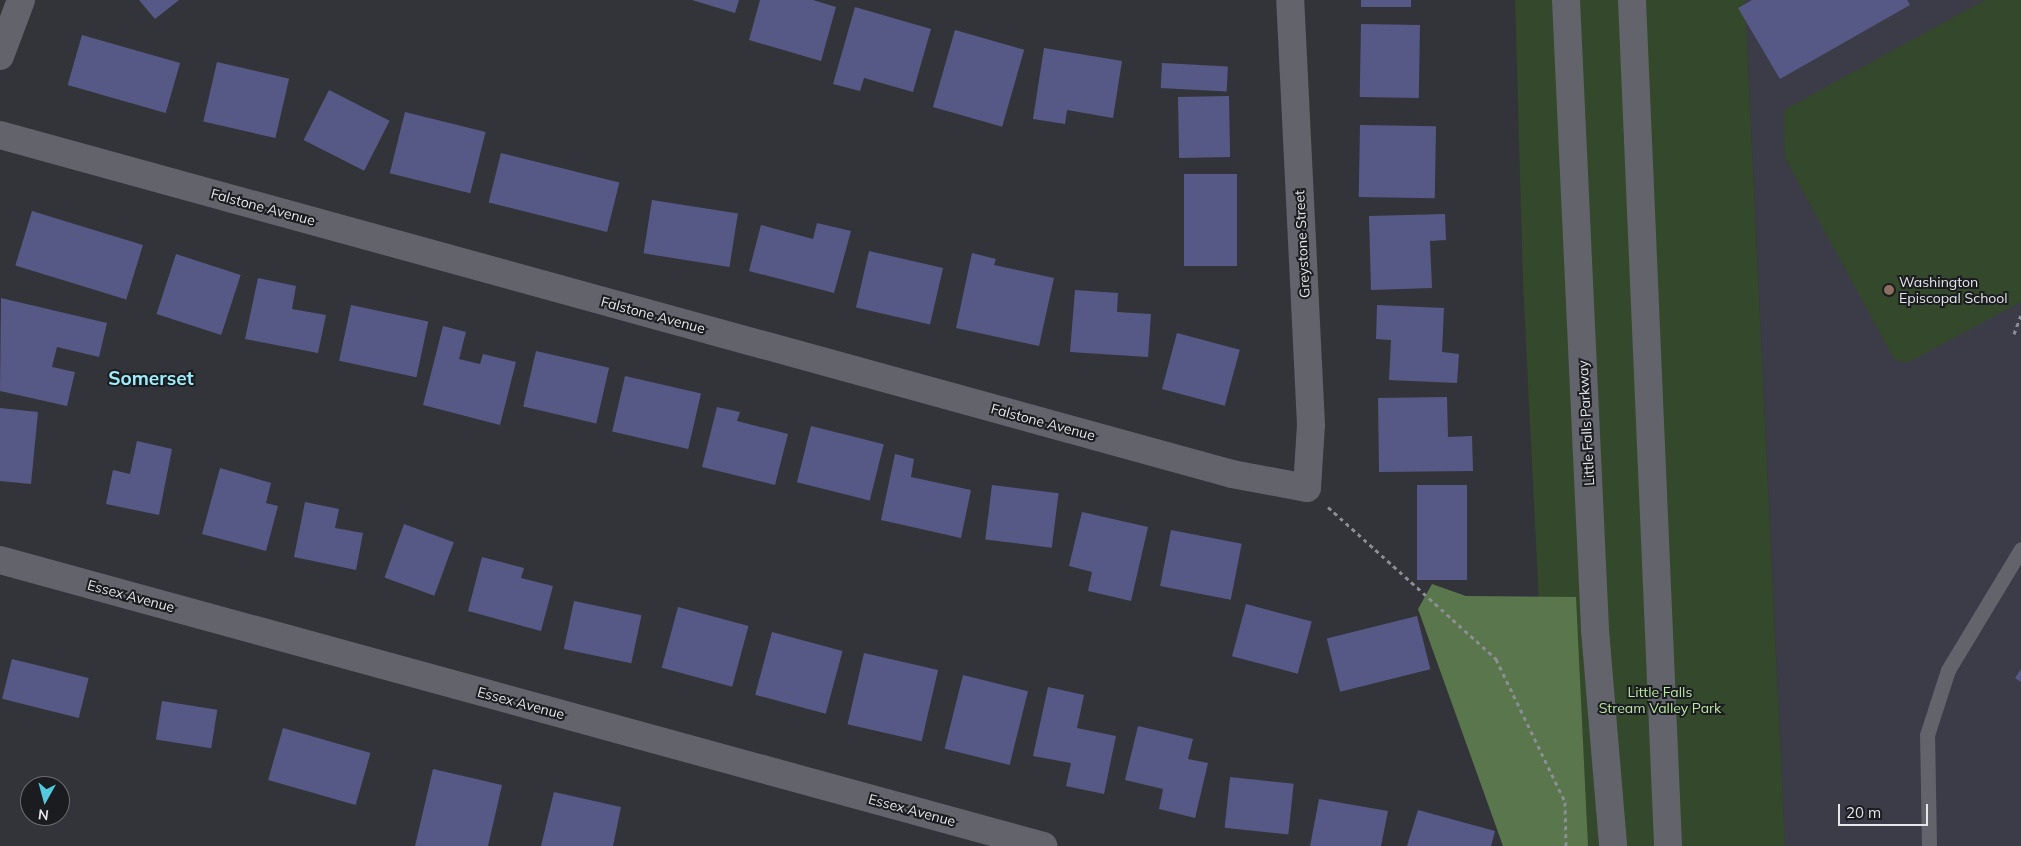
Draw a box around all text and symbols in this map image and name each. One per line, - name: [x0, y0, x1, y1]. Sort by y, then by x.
- street label: Falstone Avenue: [209, 185, 317, 229]
- street label: Greystone Street: [1291, 190, 1313, 298]
- place label: Washington Episcopal School: [1899, 274, 2008, 306]
- marker: Washington Episcopal School: [1883, 284, 1895, 296]
- street label: Falstone Avenue: [599, 293, 707, 337]
- street label: Little Falls Parkway: [1574, 360, 1598, 486]
- district label: Somerset: [108, 368, 194, 390]
- street label: Falstone Avenue: [989, 400, 1097, 444]
- street label: Essex Avenue: [86, 576, 176, 616]
- street label: Essex Avenue: [476, 683, 566, 723]
- park label: Little Falls Stream Valley Park: [1599, 684, 1721, 716]
- north arrow: [20, 776, 70, 826]
- street label: Essex Avenue: [867, 790, 957, 830]
- scale bar: [1841, 794, 1931, 826]
- text: 20 m: [1846, 803, 1881, 822]
- text: N: [37, 805, 50, 824]

